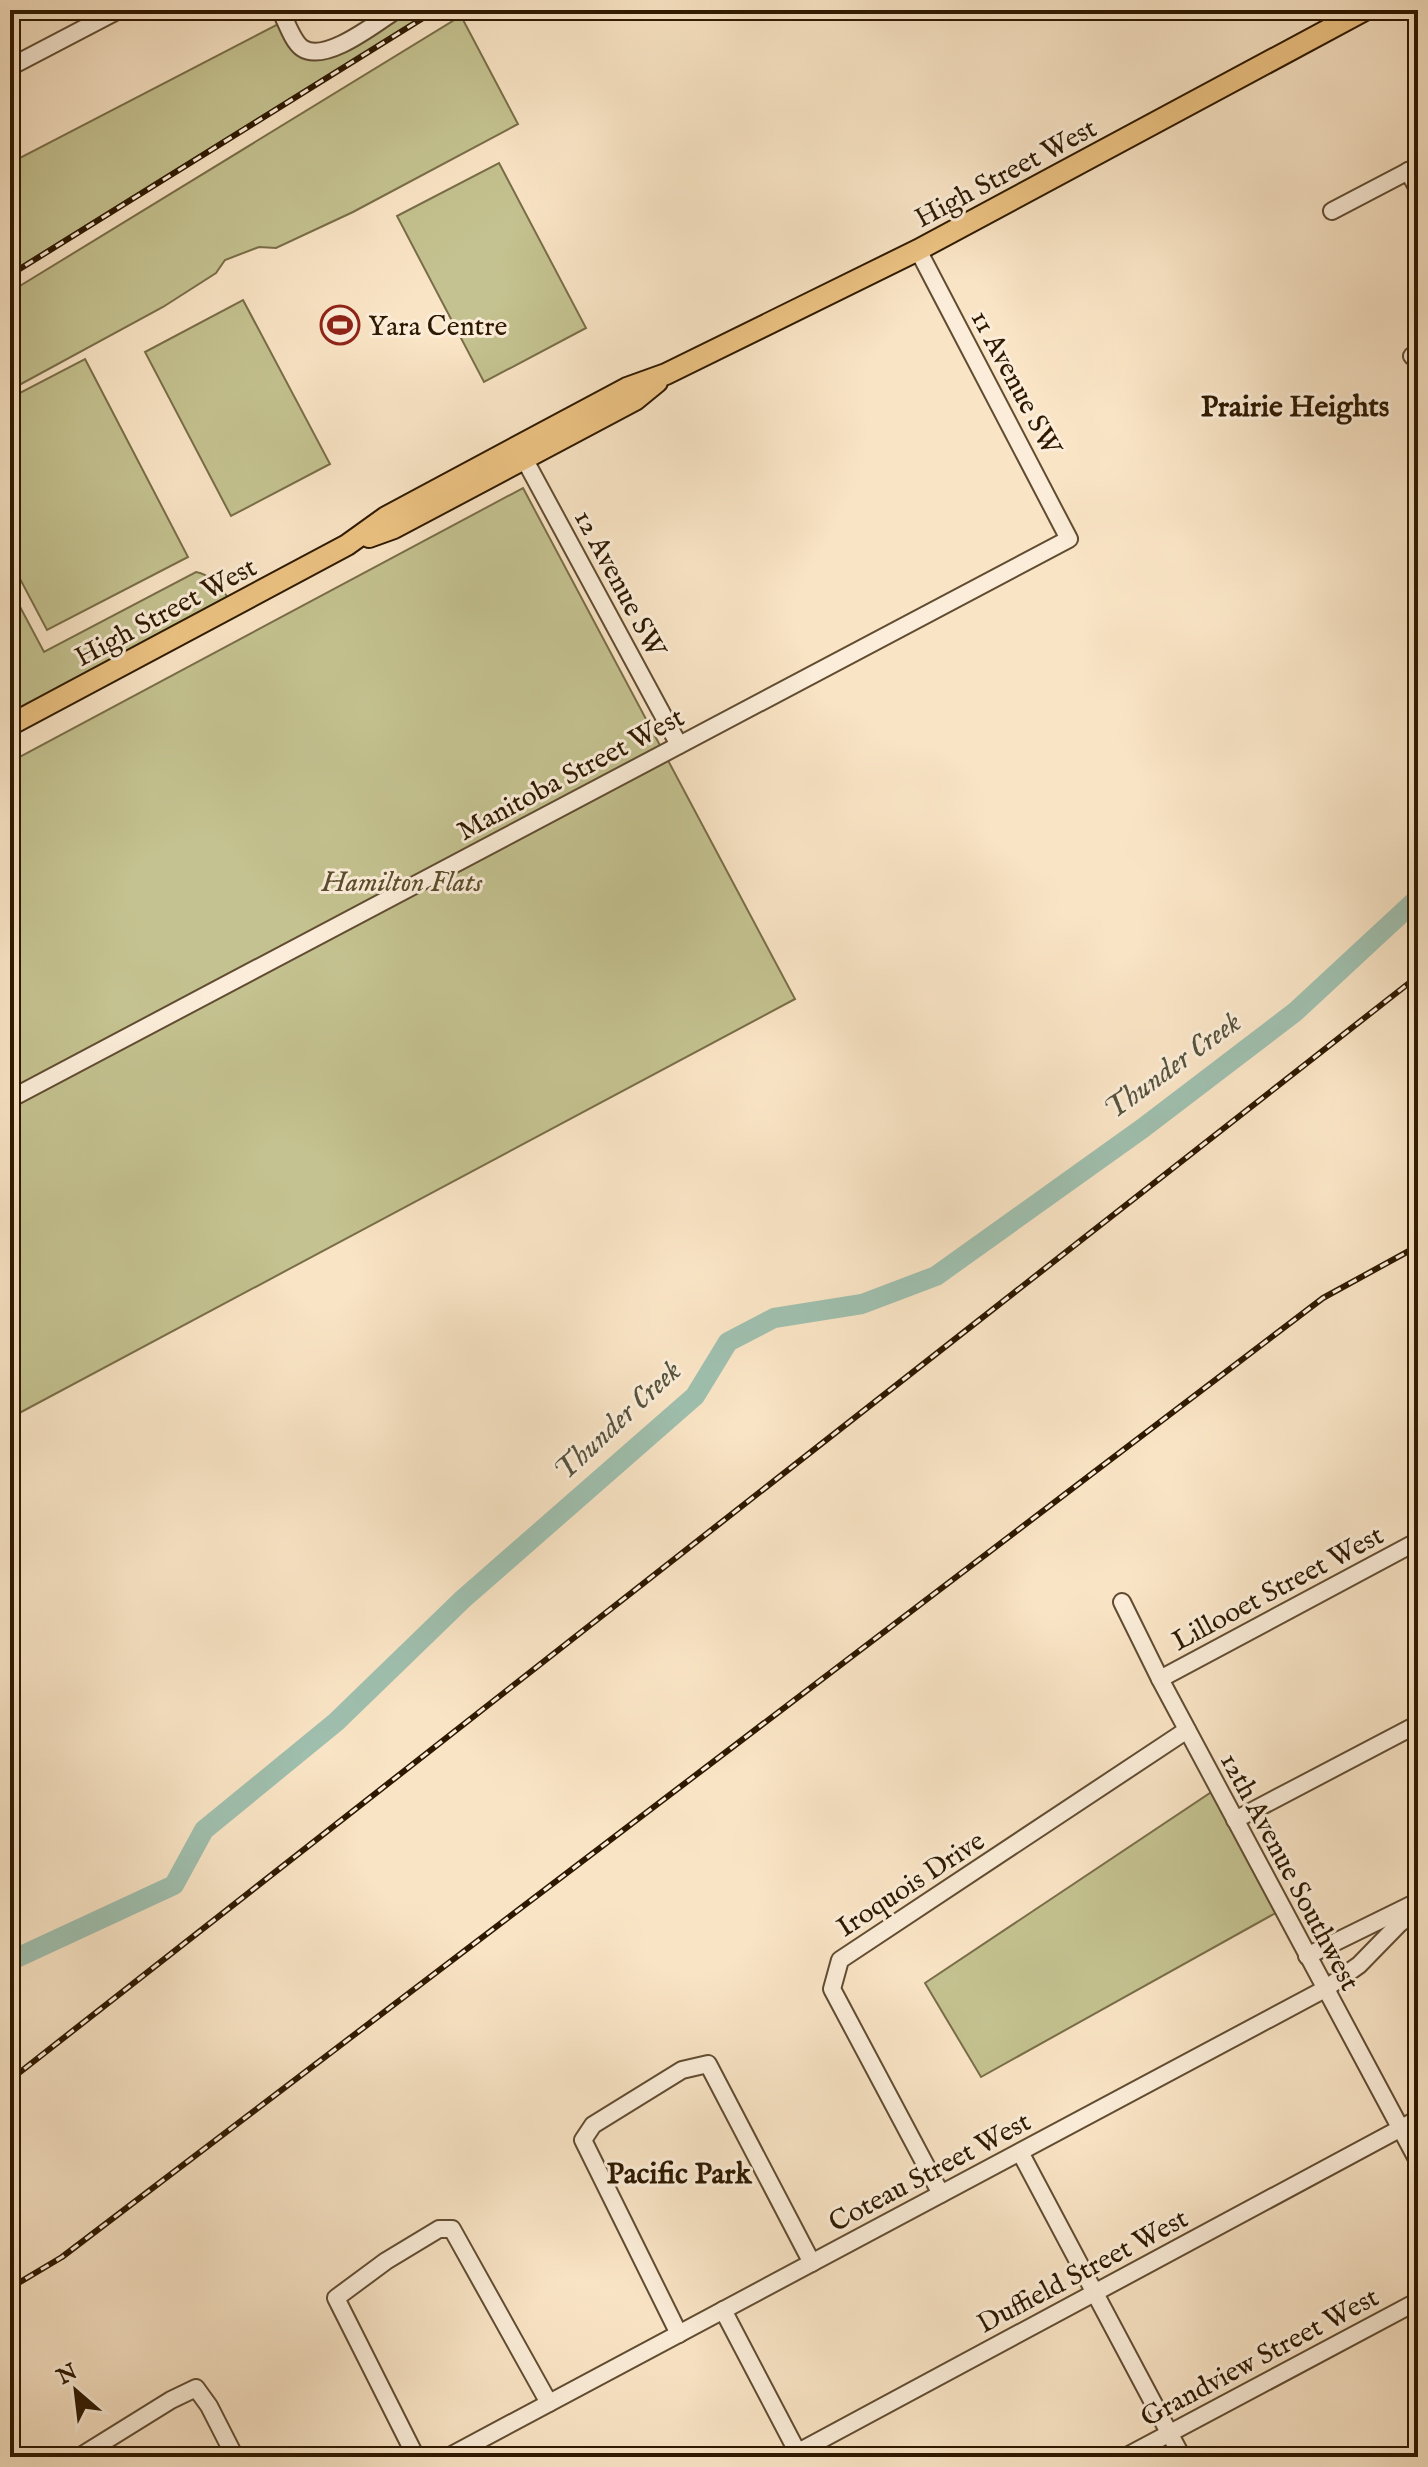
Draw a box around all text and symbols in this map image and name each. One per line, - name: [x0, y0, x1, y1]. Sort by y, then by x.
- street label: High Street West: [909, 111, 1103, 237]
- sports icon: Yara Centre: [319, 304, 361, 346]
- street label: 11 Avenue SW: [962, 304, 1068, 463]
- place label: Yara Centre: [368, 310, 507, 345]
- district label: Prairie Heights: [1201, 389, 1389, 427]
- street label: 12 Avenue SW: [565, 504, 673, 665]
- street label: High Street West: [69, 550, 263, 676]
- street label: Manitoba Street West: [452, 700, 691, 850]
- park label: Hamilton Flats: [321, 866, 483, 901]
- water label: Thunder Creek: [1097, 1004, 1249, 1129]
- water label: Thunder Creek: [547, 1353, 690, 1490]
- street label: Lillooet Street West: [1166, 1519, 1390, 1660]
- street label: 12th Avenue Southwest: [1211, 1747, 1366, 1997]
- street label: Iroquois Drive: [831, 1824, 992, 1946]
- street label: Coteau Street West: [823, 2105, 1037, 2241]
- district label: Pacific Park: [607, 2156, 752, 2194]
- street label: Duffield Street West: [972, 2202, 1195, 2342]
- street label: Grandview Street West: [1135, 2280, 1386, 2436]
- north arrow: [36, 2351, 116, 2431]
- text: N: [52, 2358, 83, 2392]

